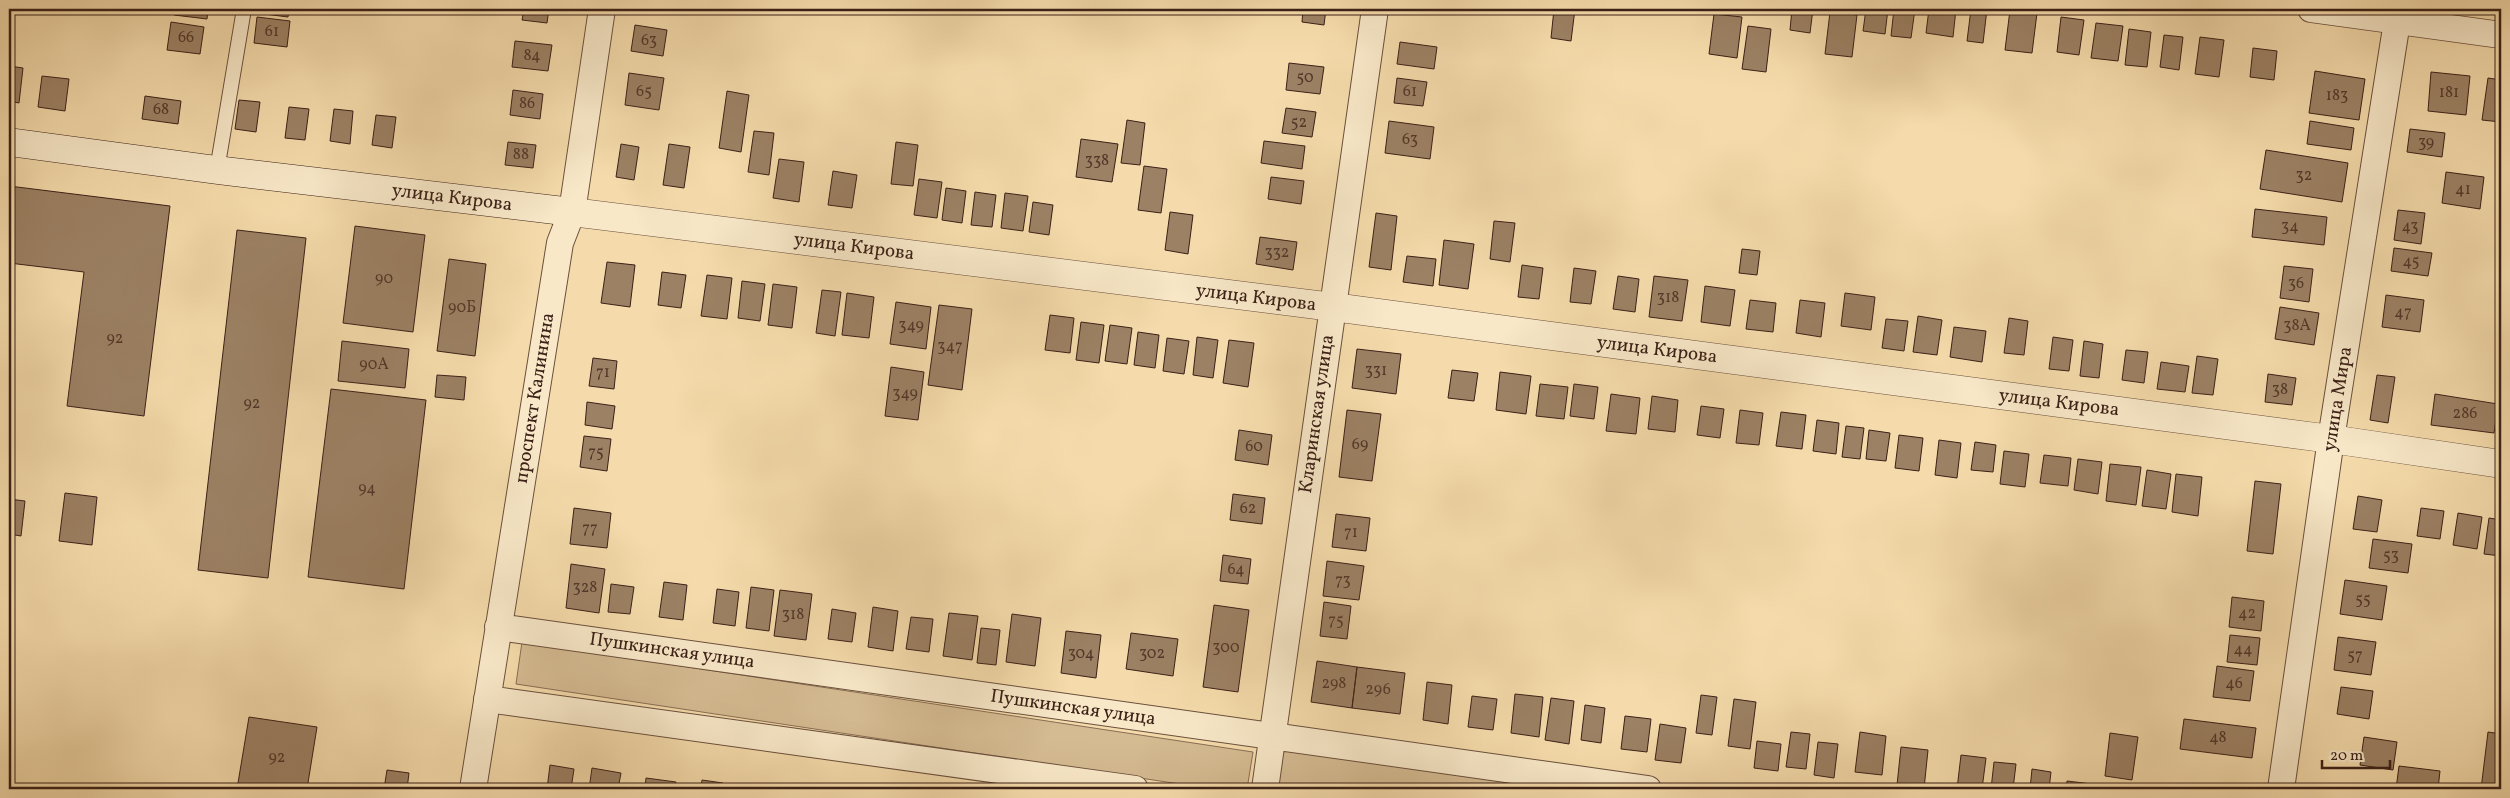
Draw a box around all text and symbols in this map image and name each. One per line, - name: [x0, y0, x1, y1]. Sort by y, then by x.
- house number: 61: [265, 21, 279, 43]
- house number: 66: [178, 27, 194, 49]
- house number: 63: [641, 30, 657, 52]
- house number: 84: [523, 45, 541, 67]
- house number: 50: [1297, 67, 1314, 89]
- house number: 65: [636, 81, 652, 103]
- house number: 61: [1403, 81, 1417, 103]
- house number: 181: [2439, 82, 2459, 104]
- house number: 183: [2326, 85, 2348, 107]
- house number: 86: [519, 93, 535, 115]
- house number: 68: [153, 99, 169, 121]
- house number: 52: [1291, 112, 1307, 134]
- house number: 63: [1402, 129, 1418, 151]
- house number: 39: [2418, 132, 2434, 154]
- house number: 88: [513, 144, 529, 166]
- house number: 338: [1085, 150, 1109, 172]
- house number: 32: [2296, 165, 2312, 187]
- street label: улица Кирова: [390, 178, 514, 218]
- house number: 41: [2455, 179, 2471, 201]
- house number: 34: [2281, 216, 2299, 238]
- house number: 43: [2401, 216, 2419, 238]
- street label: улица Кирова: [792, 227, 916, 267]
- house number: 332: [1265, 242, 1289, 264]
- house number: 45: [2403, 251, 2419, 273]
- house number: 90: [375, 268, 393, 290]
- house number: 36: [2288, 273, 2304, 295]
- street label: улица Кирова: [1194, 278, 1318, 318]
- house number: 318: [1657, 287, 1679, 309]
- house number: 90Б: [448, 297, 476, 319]
- house number: 47: [2394, 302, 2412, 324]
- street label: проспект Калинина: [509, 311, 561, 485]
- house number: 349: [898, 315, 924, 337]
- house number: 38А: [2283, 315, 2311, 337]
- house number: 92: [107, 328, 123, 350]
- street label: улица Кирова: [1595, 330, 1719, 370]
- street label: Кларинская улица: [1293, 333, 1341, 495]
- house number: 347: [937, 336, 963, 358]
- street label: улица Мира: [2317, 344, 2359, 454]
- house number: 90А: [359, 354, 389, 376]
- house number: 331: [1365, 360, 1387, 382]
- house number: 71: [596, 362, 610, 384]
- house number: 38: [2272, 379, 2288, 401]
- house number: 349: [892, 383, 918, 405]
- street label: улица Кирова: [1997, 383, 2121, 423]
- house number: 92: [244, 393, 260, 415]
- house number: 286: [2453, 403, 2477, 425]
- house number: 69: [1352, 434, 1368, 456]
- house number: 60: [1245, 436, 1263, 458]
- house number: 75: [588, 442, 604, 464]
- house number: 94: [358, 478, 376, 500]
- house number: 62: [1240, 498, 1256, 520]
- house number: 77: [582, 518, 598, 540]
- house number: 71: [1344, 522, 1358, 544]
- house number: 53: [2383, 545, 2399, 567]
- house number: 64: [1227, 559, 1245, 581]
- house number: 73: [1335, 570, 1351, 592]
- house number: 328: [573, 577, 597, 599]
- house number: 55: [2355, 589, 2371, 611]
- house number: 42: [2238, 603, 2256, 625]
- house number: 318: [782, 604, 804, 626]
- house number: 75: [1328, 610, 1344, 632]
- street label: Пушкинская улица: [588, 627, 756, 675]
- house number: 300: [1212, 637, 1240, 659]
- house number: 44: [2233, 639, 2253, 661]
- house number: 304: [1068, 643, 1094, 665]
- house number: 302: [1139, 643, 1165, 665]
- house number: 57: [2347, 645, 2363, 667]
- house number: 298: [1322, 673, 1346, 695]
- house number: 46: [2225, 673, 2243, 695]
- house number: 296: [1365, 679, 1391, 701]
- street label: Пушкинская улица: [989, 684, 1157, 732]
- house number: 48: [2209, 727, 2227, 749]
- scale bar: [2322, 738, 2390, 770]
- text: 20 m: [2330, 746, 2363, 767]
- house number: 92: [269, 747, 285, 769]

